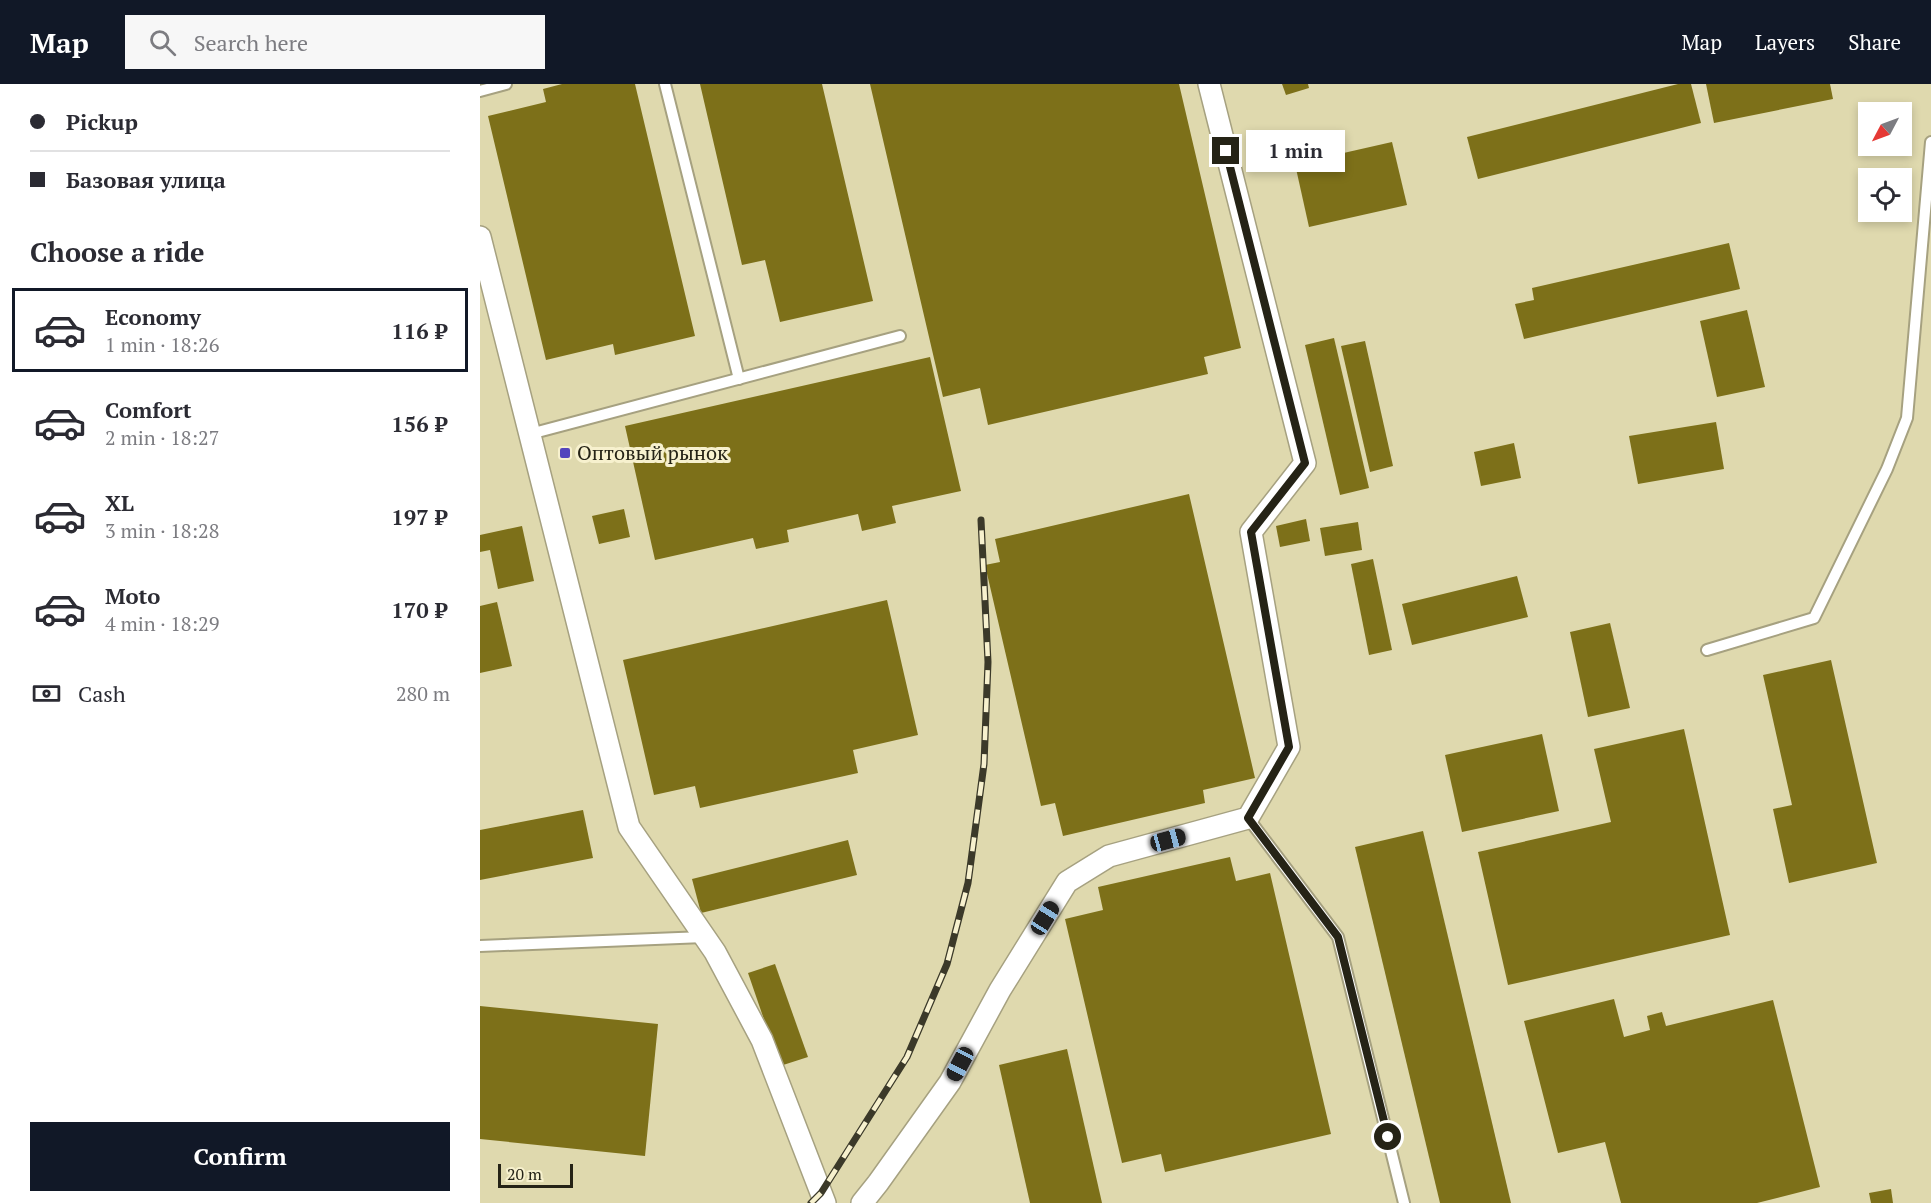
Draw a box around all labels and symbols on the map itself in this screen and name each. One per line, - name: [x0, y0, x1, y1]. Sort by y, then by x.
- north arrow: [1858, 102, 1912, 156]
- callout: 1 min: [1247, 130, 1346, 172]
- route end: [1212, 137, 1239, 164]
- place label: Оптовый рынок: [577, 439, 728, 466]
- marker: Оптовый рынок: [558, 446, 572, 460]
- car: [1148, 827, 1188, 853]
- car: [1028, 898, 1062, 938]
- car: [944, 1044, 976, 1084]
- route start: [1374, 1123, 1401, 1150]
- scale bar: [498, 1161, 573, 1188]

